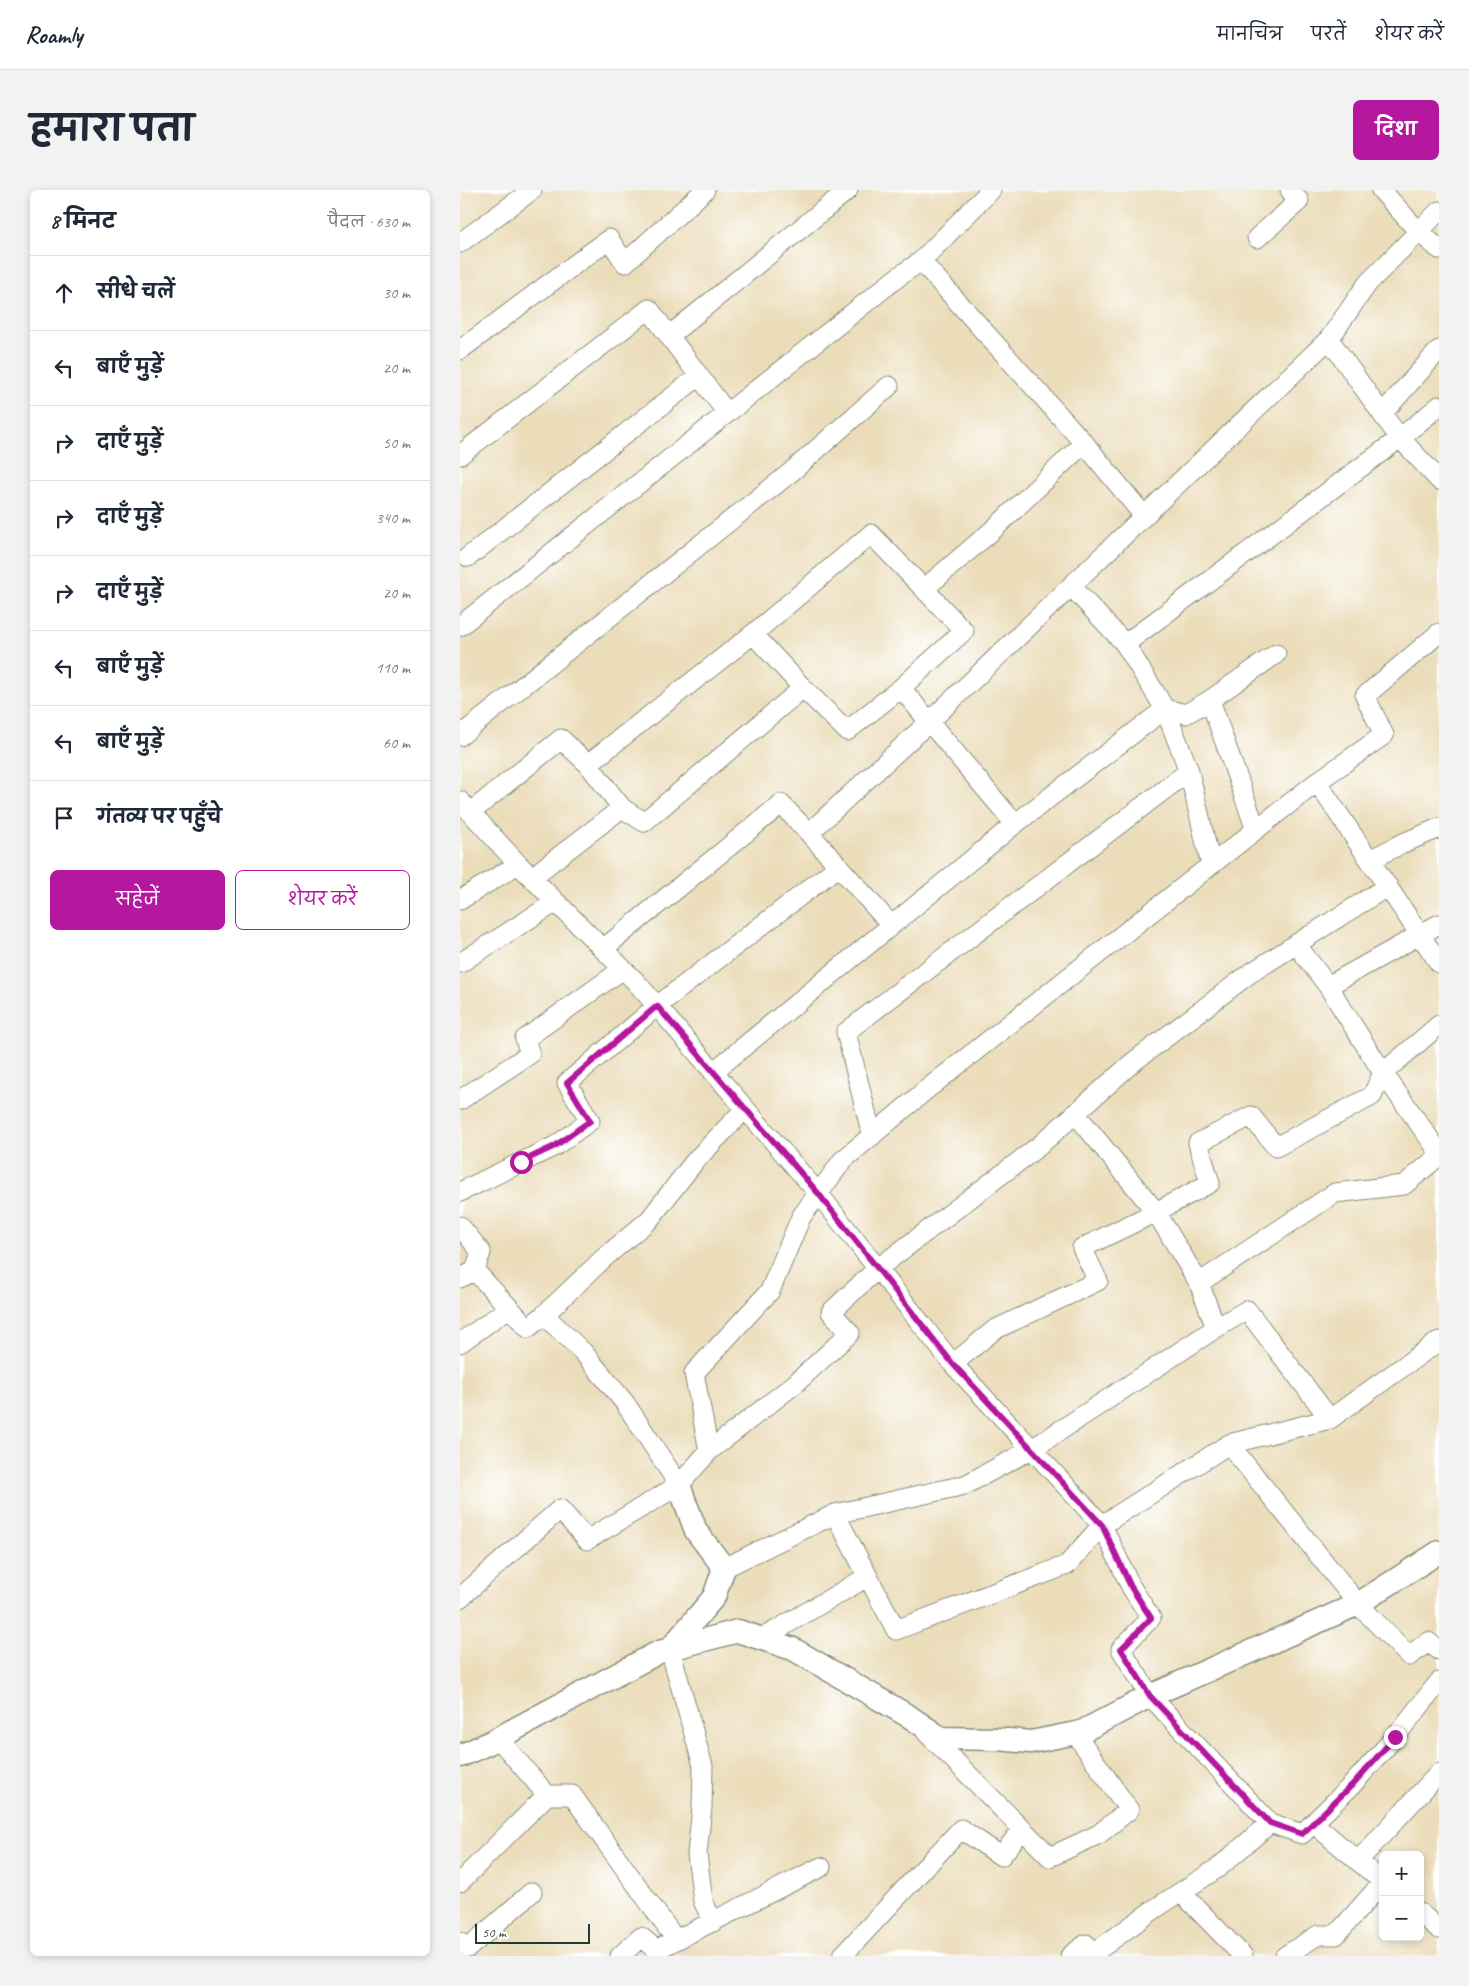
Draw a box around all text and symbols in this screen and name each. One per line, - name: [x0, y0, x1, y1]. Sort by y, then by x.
- text: Roamly: [25, 20, 82, 50]
- text: मानचित्र: [1217, 23, 1283, 45]
- text: परतें: [1311, 23, 1346, 45]
- text: शेयर करें: [1374, 23, 1444, 45]
- button: दिशा: [1353, 100, 1439, 160]
- text: हमारा पता: [30, 106, 194, 151]
- text: 8 मिनट: [50, 208, 116, 234]
- text: पैदल · 630 m: [328, 212, 410, 232]
- icon: ahead: [50, 279, 78, 307]
- text: सीधे चलें: [97, 280, 175, 304]
- text: 30 m: [383, 283, 410, 303]
- icon: left: [50, 354, 78, 382]
- text: बाएँ मुड़ें: [97, 355, 163, 379]
- text: 20 m: [383, 358, 410, 378]
- icon: right: [50, 429, 78, 457]
- text: दाएँ मुड़ें: [97, 430, 163, 454]
- text: 50 m: [383, 433, 410, 453]
- icon: right: [50, 504, 78, 532]
- text: दाएँ मुड़ें: [97, 505, 163, 529]
- text: 340 m: [376, 508, 410, 528]
- icon: right: [50, 579, 78, 607]
- text: दाएँ मुड़ें: [97, 580, 163, 604]
- text: 20 m: [383, 583, 410, 603]
- icon: left: [50, 654, 78, 682]
- text: बाएँ मुड़ें: [97, 655, 163, 679]
- text: 110 m: [376, 658, 410, 678]
- icon: left: [50, 729, 78, 757]
- text: बाएँ मुड़ें: [97, 730, 163, 754]
- text: 60 m: [383, 733, 410, 753]
- icon: arrive: [50, 804, 78, 832]
- text: गंतव्य पर पहुँचे: [97, 805, 222, 829]
- button: सहेजें: [50, 870, 225, 930]
- button: शेयर करें: [235, 870, 410, 930]
- route start: [510, 1151, 533, 1174]
- route end: [1384, 1726, 1407, 1749]
- map controls: [1379, 1851, 1424, 1941]
- button: +: [1379, 1851, 1424, 1896]
- button: −: [1379, 1896, 1424, 1941]
- scale bar: [475, 1921, 590, 1944]
- text: 50 m: [482, 1924, 506, 1941]

